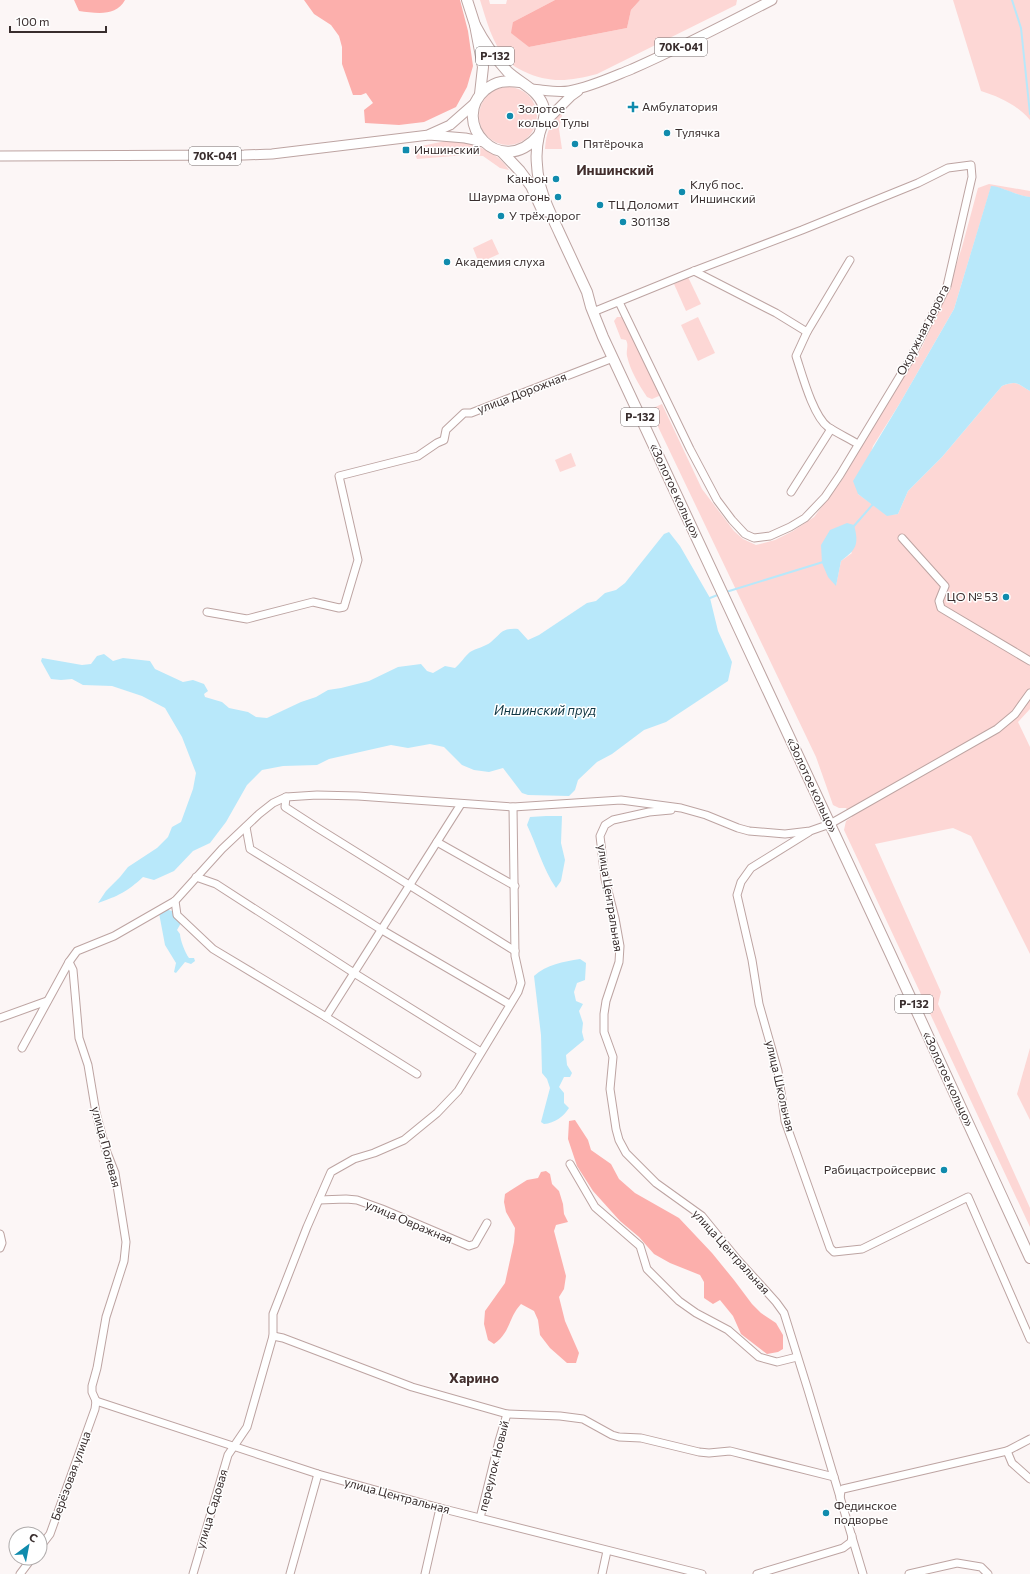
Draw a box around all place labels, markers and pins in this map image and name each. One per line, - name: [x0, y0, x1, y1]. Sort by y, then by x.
- place label: Амбулатория: [642, 99, 718, 113]
- place label: Золотое кольцо Тулы: [518, 101, 589, 129]
- marker: Амбулатория: [627, 101, 639, 113]
- marker: Золотое кольцо Тулы: [505, 111, 515, 121]
- place label: Тулячка: [675, 125, 720, 139]
- marker: Тулячка: [662, 128, 672, 138]
- place label: Пятёрочка: [583, 136, 643, 150]
- marker: Пятёрочка: [570, 139, 580, 149]
- place label: Иншинский: [414, 142, 480, 156]
- marker: Иншинский: [401, 145, 411, 155]
- place label: Каньон: [507, 171, 548, 185]
- marker: Каньон: [551, 174, 561, 184]
- place label: Клуб пос. Иншинский: [690, 177, 756, 205]
- marker: Клуб пос. Иншинский: [677, 187, 687, 197]
- place label: Шаурма огонь: [469, 189, 550, 203]
- marker: Шаурма огонь: [553, 192, 563, 202]
- place label: ТЦ Доломит: [608, 197, 679, 211]
- marker: ТЦ Доломит: [595, 200, 605, 210]
- place label: У трёх дорог: [509, 208, 581, 222]
- marker: У трёх дорог: [496, 211, 506, 221]
- place label: 301138: [631, 214, 670, 228]
- marker: 301138: [618, 217, 628, 227]
- place label: Академия слуха: [455, 254, 545, 268]
- marker: Академия слуха: [442, 257, 452, 267]
- place label: ЦО № 53: [947, 589, 998, 603]
- marker: ЦО № 53: [1001, 592, 1011, 602]
- place label: Рабицастройсервис: [824, 1162, 936, 1176]
- marker: Рабицастройсервис: [939, 1165, 949, 1175]
- place label: Фединское подворье: [834, 1498, 897, 1526]
- marker: Фединское подворье: [821, 1508, 831, 1518]

